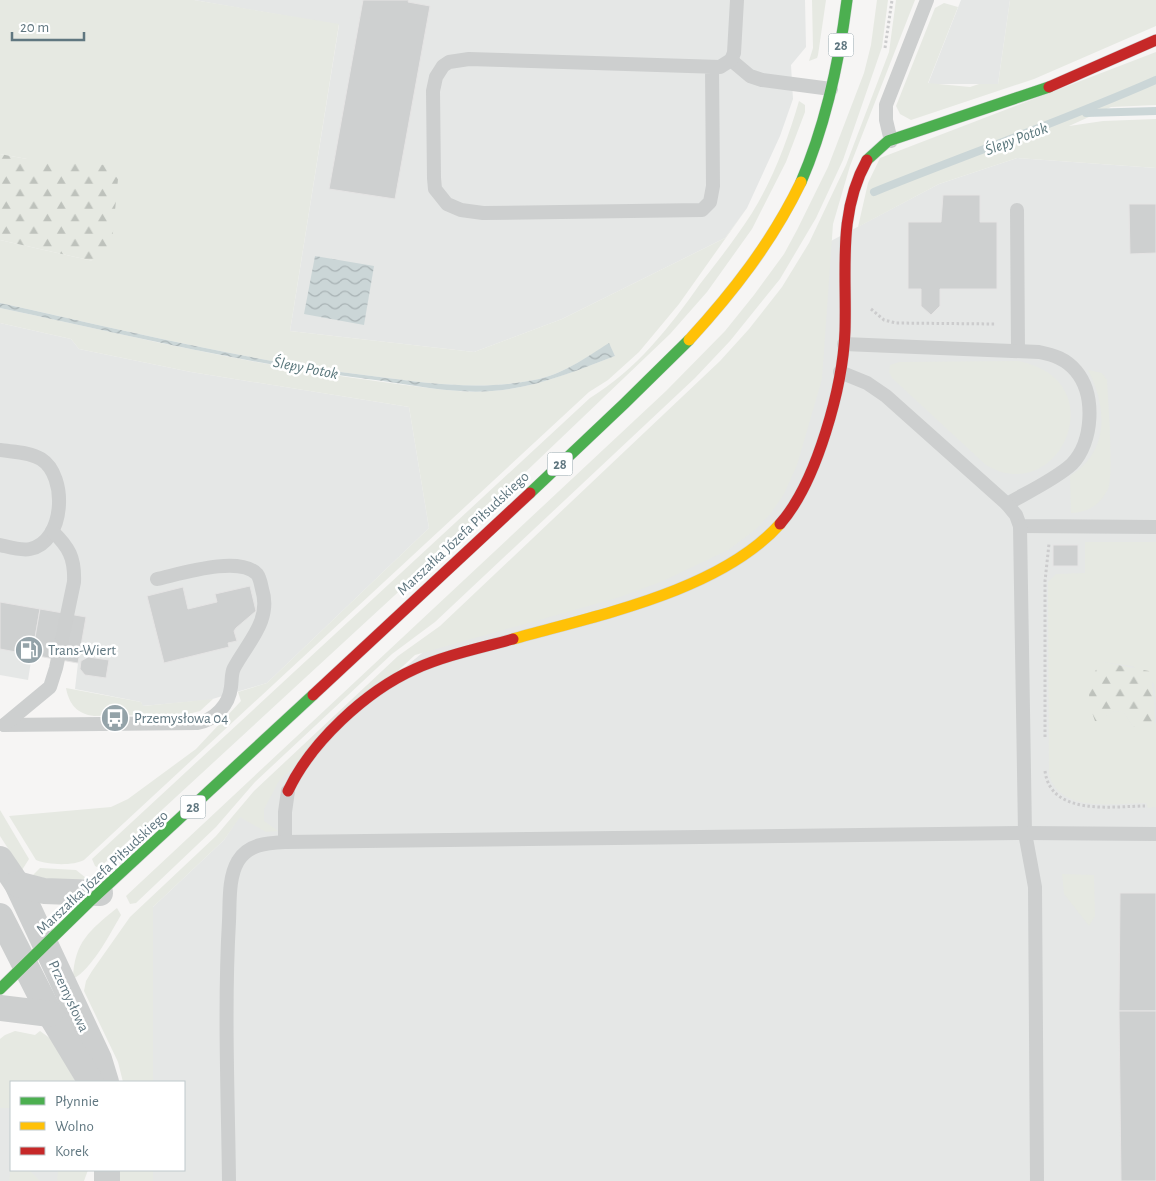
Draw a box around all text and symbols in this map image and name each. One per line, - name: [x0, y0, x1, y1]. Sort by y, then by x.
- scale bar: [12, 10, 85, 42]
- text: 20 m: [20, 20, 49, 35]
- road number: 28: [828, 34, 854, 56]
- water label: Ślepy Potok: [982, 118, 1050, 159]
- water label: Ślepy Potok: [272, 352, 340, 383]
- road number: 28: [548, 452, 572, 476]
- street label: Marszałka Józefa Piłsudskiego: [395, 469, 532, 598]
- fuel station icon: Trans-Wiert: [14, 635, 44, 665]
- place label: Trans-Wiert: [48, 643, 116, 658]
- bus stop icon: Przemysłowa 04: [100, 703, 130, 733]
- place label: Przemysłowa 04: [134, 711, 228, 726]
- road number: 28: [180, 796, 206, 819]
- street label: Marszałka Józefa Piłsudskiego: [34, 808, 171, 937]
- street label: Przemysłowa: [46, 958, 92, 1034]
- legend: [10, 1081, 185, 1171]
- text: Płynnie: [55, 1094, 99, 1109]
- text: Wolno: [55, 1119, 94, 1134]
- text: Korek: [55, 1144, 89, 1159]

